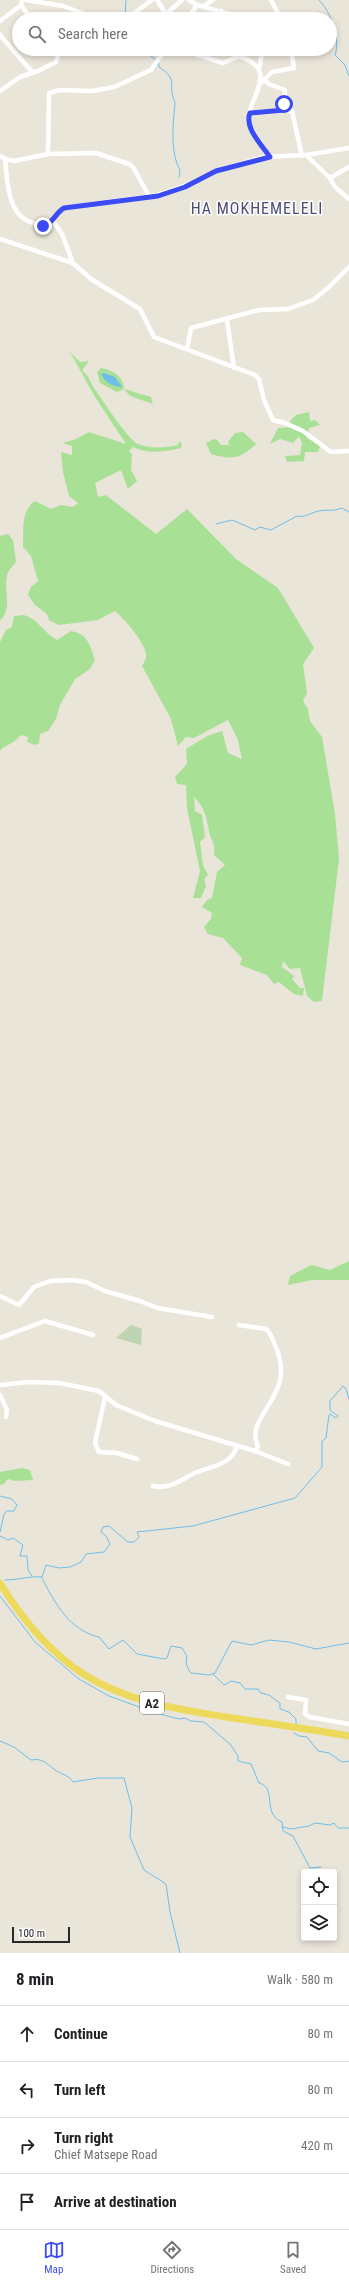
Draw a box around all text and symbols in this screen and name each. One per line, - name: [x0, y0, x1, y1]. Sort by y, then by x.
- search box: [12, 12, 337, 56]
- icon: search: [26, 23, 48, 45]
- text: Search here: [58, 25, 128, 43]
- route start: [275, 95, 293, 113]
- district label: HA MOKHEMELELI: [191, 199, 323, 218]
- route end: [34, 217, 52, 235]
- road number: A2: [140, 1692, 164, 1714]
- map controls: [301, 1869, 337, 1941]
- button: locate: [301, 1869, 337, 1905]
- button: layers: [301, 1905, 337, 1941]
- scale bar: [12, 1925, 70, 1944]
- text: 100 m: [18, 1927, 45, 1940]
- text: 8 min: [16, 1969, 54, 1989]
- text: Walk · 580 m: [267, 1972, 333, 1987]
- icon: ahead: [16, 2023, 38, 2045]
- text: Continue: [54, 2025, 108, 2043]
- text: 80 m: [307, 2026, 333, 2041]
- icon: left: [16, 2079, 38, 2101]
- text: Turn left: [54, 2081, 105, 2099]
- text: 80 m: [307, 2082, 333, 2097]
- text: Turn right: [54, 2129, 113, 2147]
- icon: right: [16, 2135, 38, 2157]
- text: 420 m: [301, 2138, 333, 2153]
- text: Chief Matsepe Road: [54, 2147, 157, 2162]
- icon: arrive: [16, 2191, 38, 2213]
- text: Arrive at destination: [54, 2193, 177, 2211]
- tab: Map: [43, 2239, 65, 2276]
- tab: Directions: [150, 2239, 194, 2276]
- tab: Saved: [280, 2239, 306, 2276]

